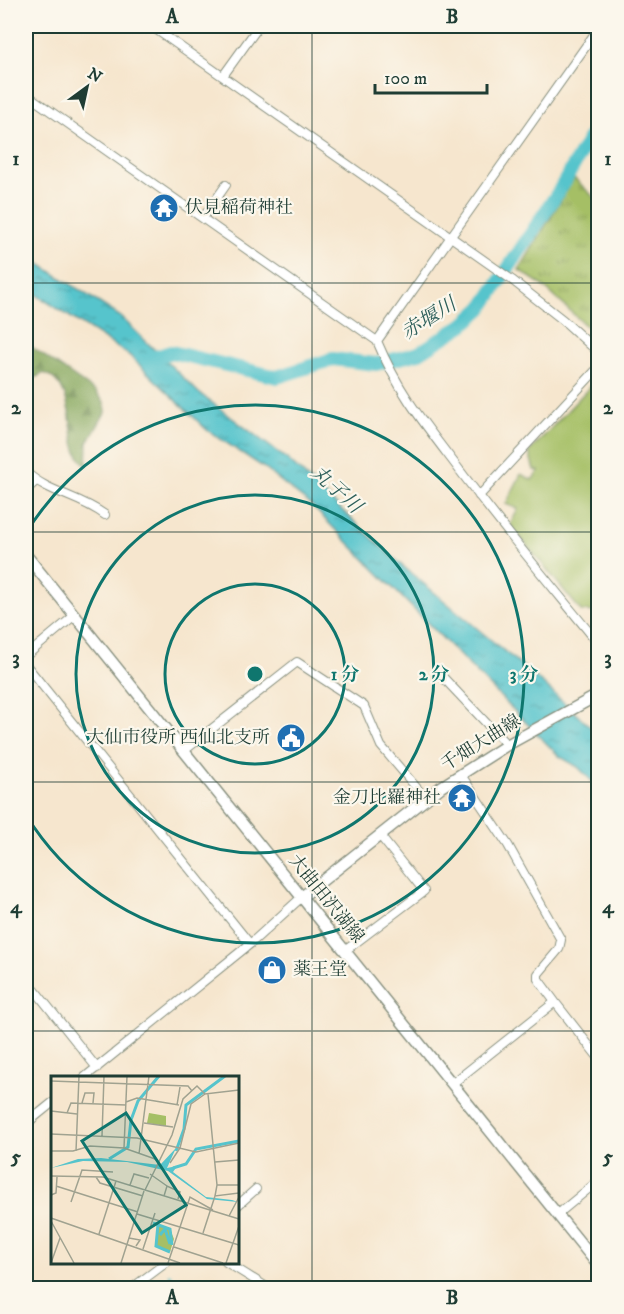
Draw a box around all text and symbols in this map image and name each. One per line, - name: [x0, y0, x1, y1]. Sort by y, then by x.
- text: A: [165, 5, 180, 30]
- text: B: [446, 5, 458, 30]
- north arrow: [57, 57, 117, 117]
- scale bar: [375, 57, 488, 95]
- text: N: [84, 63, 106, 87]
- text: 100 m: [384, 68, 427, 90]
- text: 1: [12, 147, 20, 172]
- text: 1: [604, 147, 612, 172]
- temple icon: 伏見稲荷神社: [148, 192, 180, 224]
- place label: 伏見稲荷神社: [185, 197, 293, 219]
- water label: 赤堰川: [397, 291, 463, 345]
- text: 2: [11, 396, 22, 421]
- text: 2: [603, 396, 614, 421]
- water label: 丸子川: [305, 461, 368, 521]
- text: 3: [12, 646, 20, 671]
- text: 3: [604, 646, 612, 671]
- centre of rings: [245, 664, 265, 684]
- text: 1 分: [331, 664, 359, 686]
- text: 2 分: [419, 664, 449, 686]
- text: 3 分: [510, 664, 538, 686]
- street label: 千畑大曲線: [437, 710, 525, 776]
- public building icon: 大仙市役所 西仙北支所: [275, 722, 307, 754]
- place label: 大仙市役所 西仙北支所: [86, 727, 270, 749]
- temple icon: 金刀比羅神社: [446, 782, 478, 814]
- place label: 金刀比羅神社: [333, 787, 441, 809]
- street label: 大曲田沢湖線: [283, 850, 369, 948]
- text: 4: [10, 895, 23, 920]
- text: 4: [602, 895, 615, 920]
- shop icon: 薬王堂: [256, 954, 288, 986]
- place label: 薬王堂: [293, 959, 347, 981]
- inset map: [51, 1076, 238, 1263]
- text: 5: [10, 1145, 21, 1170]
- text: 5: [602, 1145, 613, 1170]
- text: A: [165, 1286, 180, 1311]
- text: B: [446, 1286, 458, 1311]

